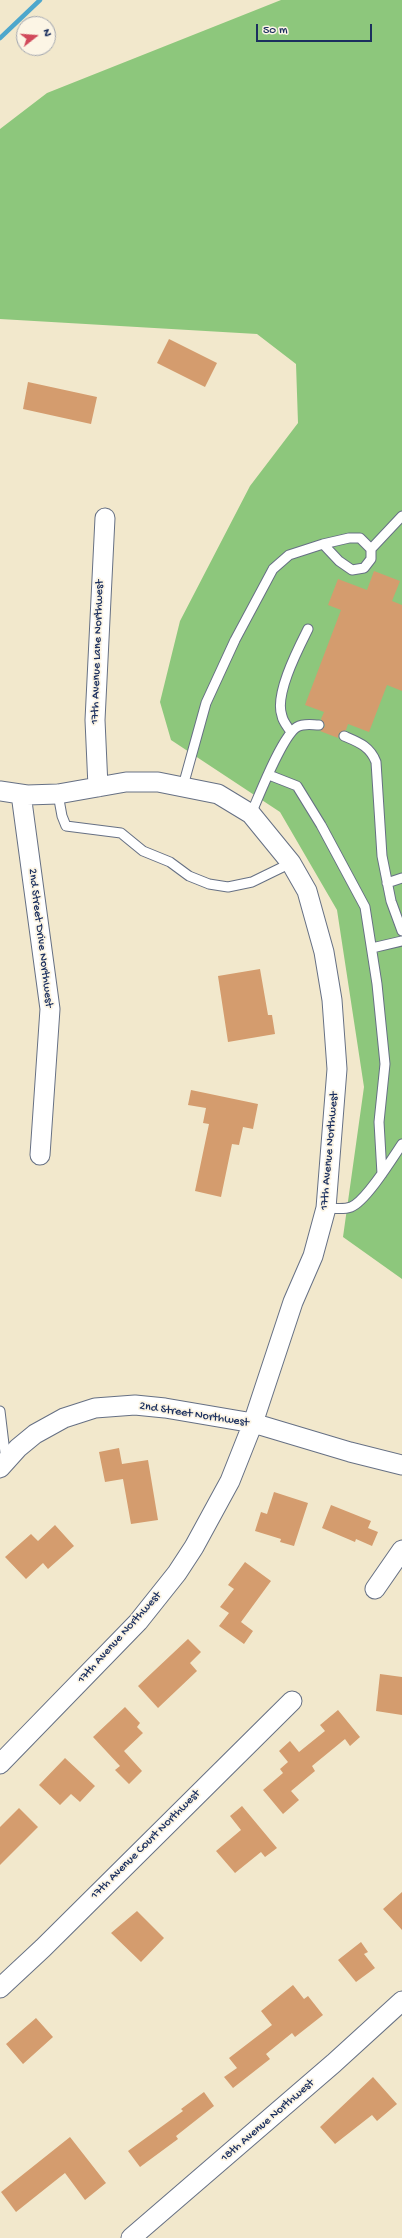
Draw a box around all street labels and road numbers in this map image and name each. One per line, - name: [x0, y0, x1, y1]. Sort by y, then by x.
- street label: 17th Avenue Lane Northwest: [88, 580, 108, 724]
- street label: 2nd Street Drive Northwest: [24, 868, 56, 1008]
- street label: 17th Avenue Northwest: [318, 1091, 342, 1211]
- street label: 2nd Street Northwest: [138, 1399, 250, 1431]
- street label: 17th Avenue Northwest: [75, 1589, 165, 1687]
- street label: 17th Avenue Court Northwest: [88, 1787, 204, 1903]
- street label: 18th Avenue Northwest: [218, 2077, 318, 2165]

